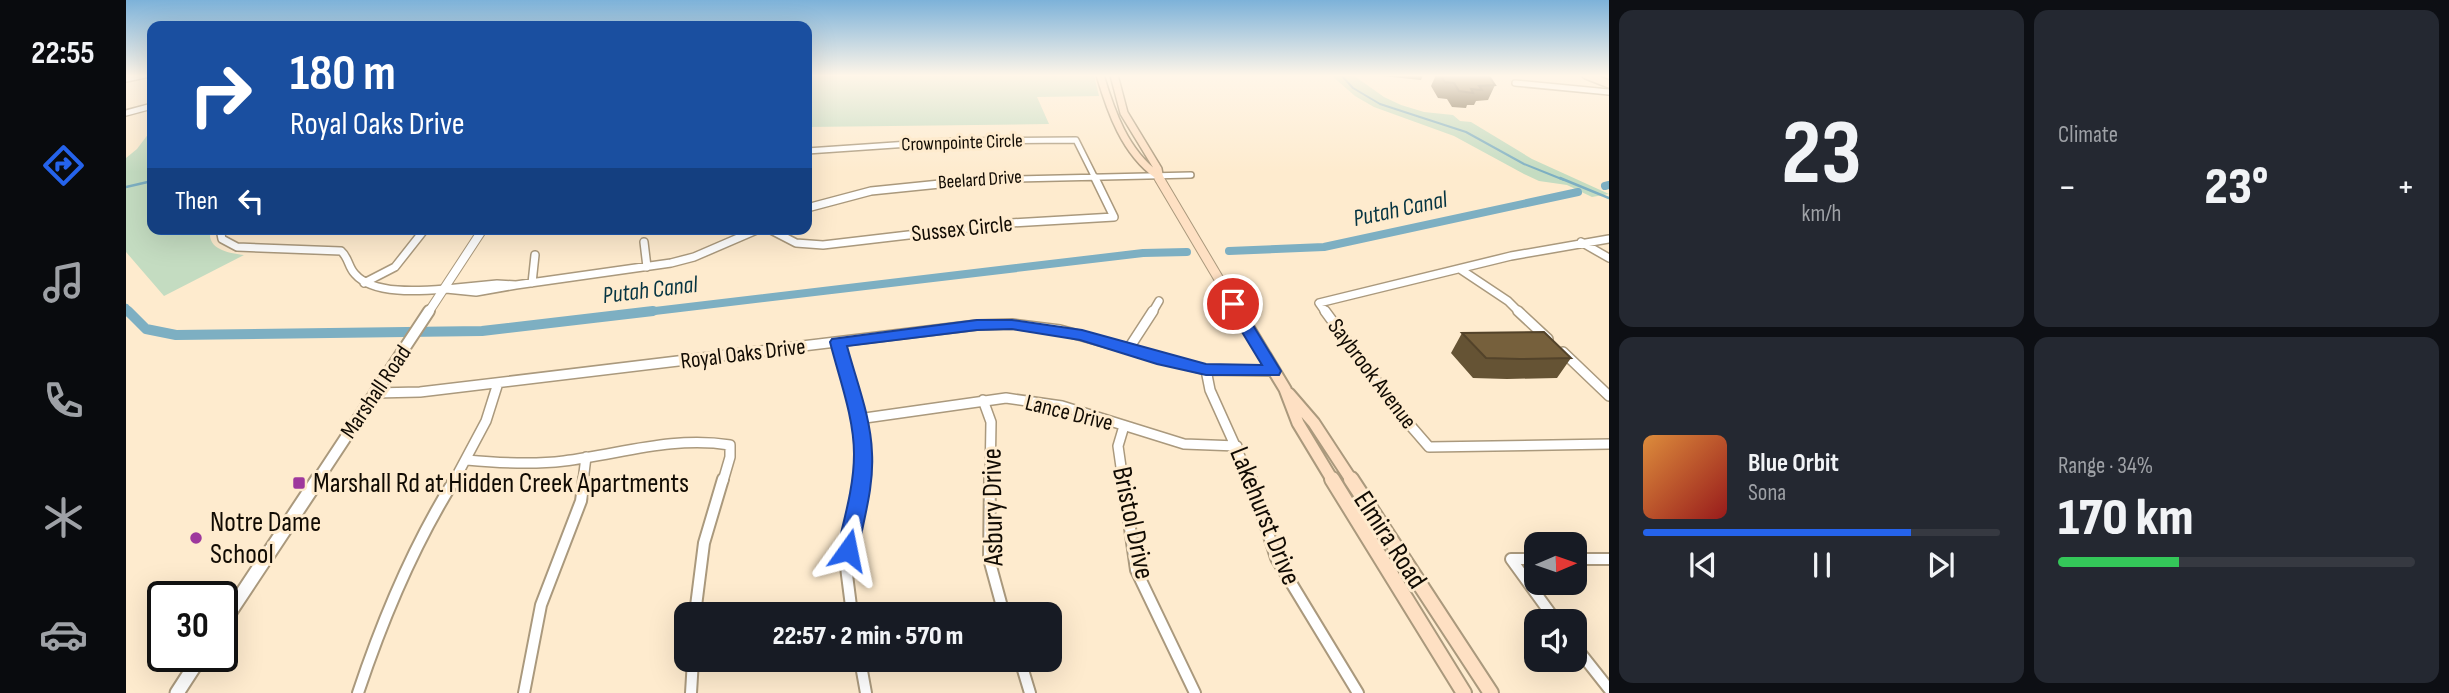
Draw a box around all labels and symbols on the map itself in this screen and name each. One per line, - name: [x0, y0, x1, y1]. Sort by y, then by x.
- street label: Crownpointe Circle: [901, 129, 1023, 157]
- street label: Beelard Drive: [937, 166, 1023, 194]
- water label: Putah Canal: [1350, 185, 1450, 233]
- street label: Sussex Circle: [910, 210, 1014, 248]
- water label: Putah Canal: [601, 270, 700, 310]
- pin: [1203, 274, 1263, 334]
- street label: Saybrook Avenue: [1321, 313, 1423, 435]
- street label: Royal Oaks Drive: [679, 332, 807, 376]
- street label: Marshall Road: [335, 340, 417, 444]
- street label: Lance Drive: [1022, 389, 1116, 437]
- street label: Lakehurst Drive: [1222, 442, 1308, 590]
- street label: Asbury Drive: [975, 448, 1011, 567]
- street label: Bristol Drive: [1105, 464, 1161, 582]
- place label: Marshall Rd at Hidden Creek Apartments: [313, 467, 689, 500]
- marker: Marshall Rd at Hidden Creek Apartments: [291, 475, 307, 491]
- street label: Elmira Road: [1346, 485, 1434, 595]
- place label: Notre Dame School: [210, 506, 321, 571]
- position arrow: [811, 513, 885, 587]
- marker: Notre Dame School: [188, 530, 204, 546]
- north arrow: [1524, 532, 1587, 595]
- speed limit sign: 30: [147, 581, 238, 672]

